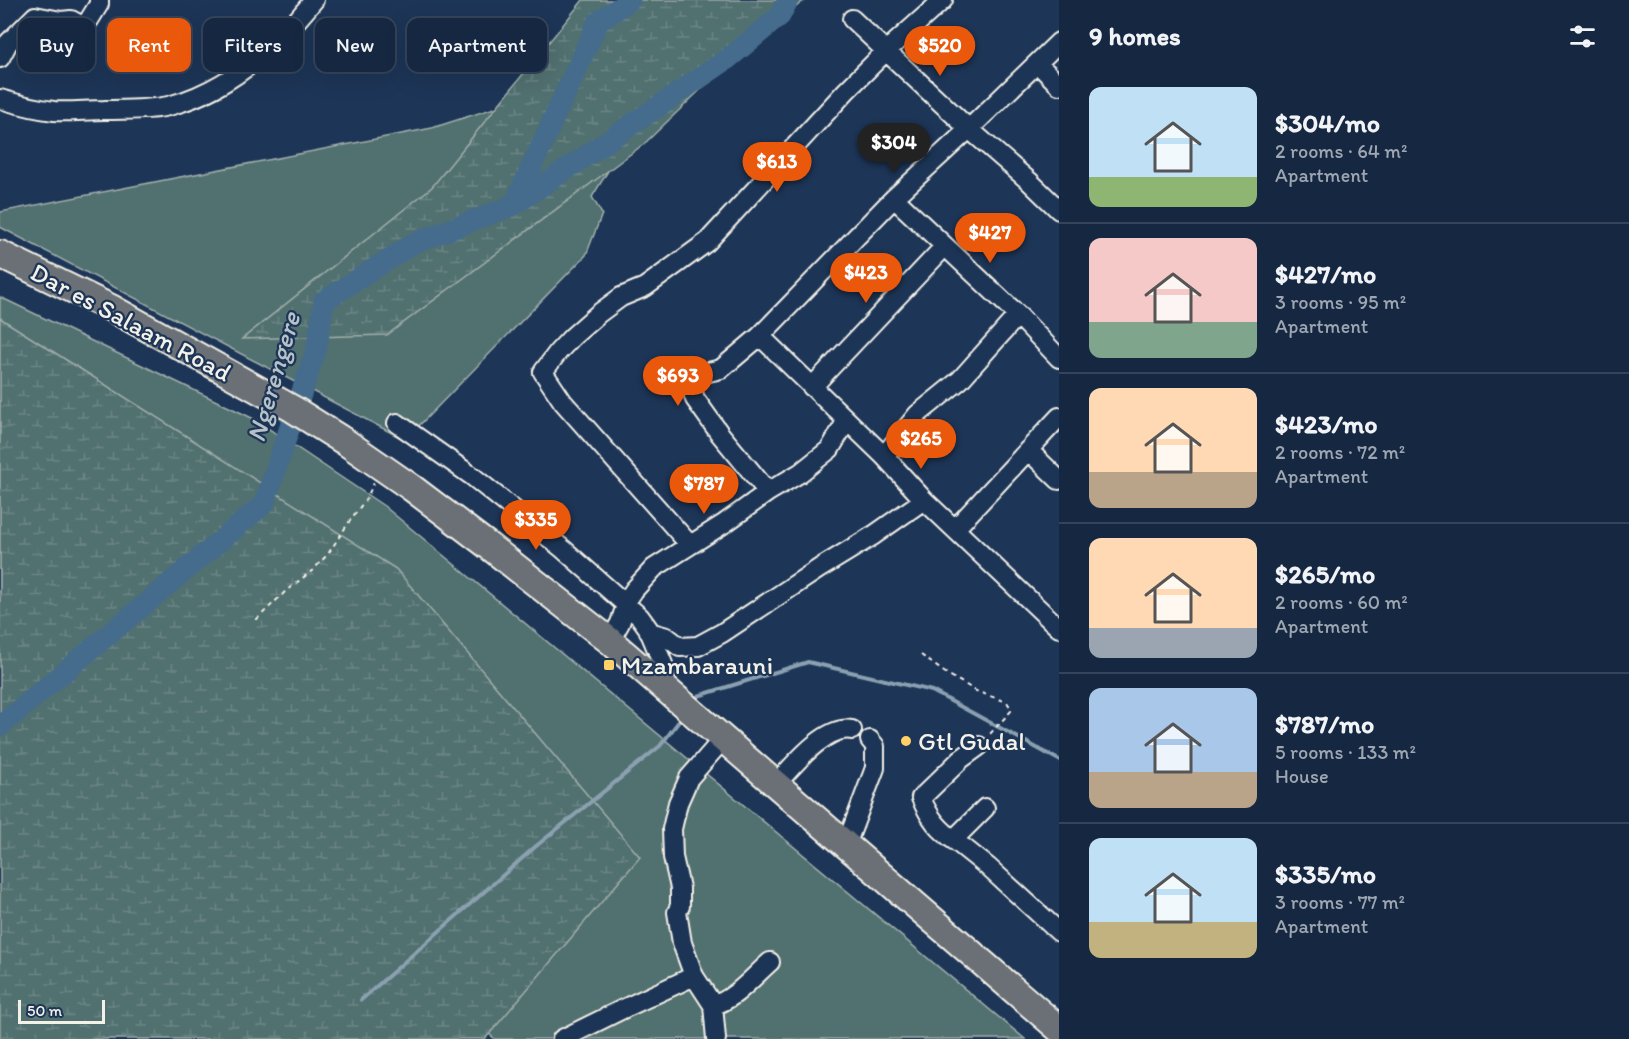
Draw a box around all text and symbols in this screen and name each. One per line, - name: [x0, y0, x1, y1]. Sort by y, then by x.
- chip: Buy: [18, 18, 95, 72]
- chip: Rent: [107, 18, 191, 72]
- chip: Filters: [203, 18, 303, 72]
- chip: New: [315, 18, 395, 72]
- chip: Apartment: [407, 18, 547, 72]
- text: 9 homes: [1089, 20, 1181, 52]
- icon: filters: [1566, 20, 1599, 53]
- pin: $520: [904, 26, 976, 77]
- text: $520: [918, 33, 962, 57]
- text: $304/mo: [1275, 107, 1380, 139]
- icon: home: [1137, 111, 1209, 183]
- pin: $304: [858, 123, 930, 174]
- text: $304: [871, 130, 917, 154]
- text: 2 rooms · 64 m²: [1275, 139, 1407, 163]
- pin: $613: [741, 142, 813, 193]
- text: $613: [757, 149, 797, 173]
- text: Apartment: [1275, 163, 1368, 187]
- pin: $427: [954, 213, 1026, 264]
- text: $427: [969, 220, 1011, 244]
- pin: $423: [830, 253, 902, 304]
- street label: Dar es Salaam Road: [25, 256, 237, 388]
- text: $427/mo: [1275, 258, 1376, 290]
- text: $423: [844, 260, 888, 284]
- icon: home: [1137, 262, 1209, 334]
- text: 3 rooms · 95 m²: [1275, 290, 1406, 314]
- water label: Ngerengere: [239, 307, 308, 446]
- text: Apartment: [1275, 314, 1368, 338]
- pin: $693: [642, 356, 714, 407]
- text: $693: [657, 363, 699, 387]
- text: $423/mo: [1275, 408, 1378, 440]
- icon: home: [1137, 412, 1209, 484]
- pin: $265: [885, 419, 957, 470]
- text: $265: [900, 426, 942, 450]
- text: 2 rooms · 72 m²: [1275, 440, 1405, 464]
- pin: $787: [668, 464, 740, 515]
- text: Apartment: [1275, 464, 1368, 488]
- text: $787: [684, 471, 724, 495]
- pin: $335: [500, 500, 572, 551]
- text: $335: [515, 507, 557, 531]
- text: $265/mo: [1275, 558, 1375, 590]
- icon: home: [1137, 562, 1209, 634]
- text: 2 rooms · 60 m²: [1275, 590, 1408, 614]
- text: Apartment: [1275, 614, 1368, 638]
- place label: Mzambarauni: [621, 649, 773, 681]
- marker: Mzambarauni: [602, 658, 616, 672]
- text: $787/mo: [1275, 708, 1374, 740]
- icon: home: [1137, 712, 1209, 784]
- place label: Gtl Gudal: [918, 725, 1026, 757]
- marker: Gtl Gudal: [899, 734, 913, 748]
- text: 5 rooms · 133 m²: [1275, 740, 1416, 764]
- text: House: [1275, 764, 1329, 788]
- text: $335/mo: [1275, 858, 1376, 890]
- icon: home: [1137, 862, 1209, 934]
- text: 3 rooms · 77 m²: [1275, 890, 1405, 914]
- text: Apartment: [1275, 914, 1368, 938]
- scale bar: [18, 997, 105, 1024]
- text: 50 m: [27, 1001, 62, 1020]

